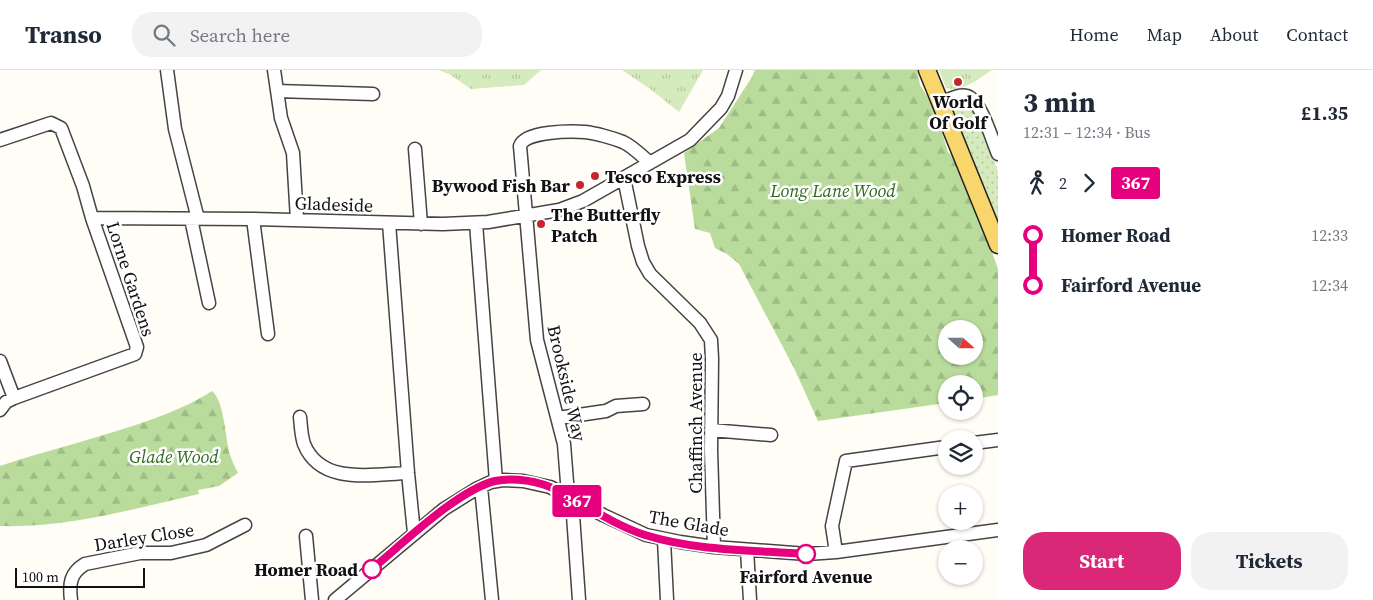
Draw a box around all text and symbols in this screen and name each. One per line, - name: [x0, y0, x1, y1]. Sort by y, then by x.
- search box: [132, 12, 482, 57]
- text: Transo: [25, 18, 102, 51]
- icon: search: [150, 21, 178, 49]
- text: Search here: [190, 22, 290, 48]
- text: Home: [1070, 22, 1119, 47]
- text: Map: [1147, 22, 1182, 47]
- text: About: [1210, 22, 1258, 47]
- text: Contact: [1286, 22, 1348, 47]
- marker: World Of Golf: [952, 76, 964, 88]
- text: 3 min: [1023, 83, 1096, 121]
- place label: World Of Golf: [929, 89, 989, 135]
- text: £1.35: [1301, 100, 1348, 126]
- text: 12:31 – 12:34 · Bus: [1023, 121, 1151, 143]
- place label: Tesco Express: [605, 164, 721, 189]
- icon: walk: [1023, 169, 1051, 197]
- icon: forward: [1075, 169, 1103, 197]
- marker: Tesco Express: [589, 170, 601, 182]
- text: 367: [1121, 170, 1150, 195]
- text: 2: [1059, 172, 1067, 194]
- place label: Bywood Fish Bar: [432, 173, 571, 198]
- park label: Long Lane Wood: [769, 178, 896, 203]
- marker: Bywood Fish Bar: [574, 179, 586, 191]
- street label: Gladeside: [294, 190, 374, 218]
- place label: The Butterfly Patch: [551, 202, 661, 248]
- street label: Lorne Gardens: [101, 218, 161, 340]
- marker: The Butterfly Patch: [535, 218, 547, 230]
- text: Homer Road: [1061, 222, 1170, 248]
- text: 12:33: [1311, 224, 1348, 246]
- text: Fairford Avenue: [1061, 272, 1201, 298]
- text: 12:34: [1311, 274, 1348, 296]
- north arrow: [938, 320, 982, 365]
- map controls: [938, 320, 983, 585]
- street label: Brookside Way: [541, 322, 593, 444]
- street label: Chaffinch Avenue: [683, 352, 708, 494]
- button: locate: [938, 375, 983, 420]
- button: layers: [938, 430, 983, 475]
- park label: Glade Wood: [129, 444, 219, 469]
- line badge: 367: [548, 485, 606, 517]
- button: +: [938, 485, 983, 530]
- text: 367: [562, 488, 592, 513]
- street label: The Glade: [647, 504, 731, 542]
- street label: Darley Close: [92, 517, 196, 557]
- button: Start: [1023, 532, 1181, 590]
- button: Tickets: [1191, 532, 1348, 590]
- button: −: [938, 540, 983, 585]
- marker: Fairford Avenue: [796, 544, 816, 564]
- place label: Homer Road: [254, 557, 358, 582]
- marker: Homer Road: [362, 559, 382, 579]
- place label: Fairford Avenue: [740, 564, 872, 589]
- scale bar: [15, 565, 145, 588]
- text: 100 m: [22, 567, 59, 587]

